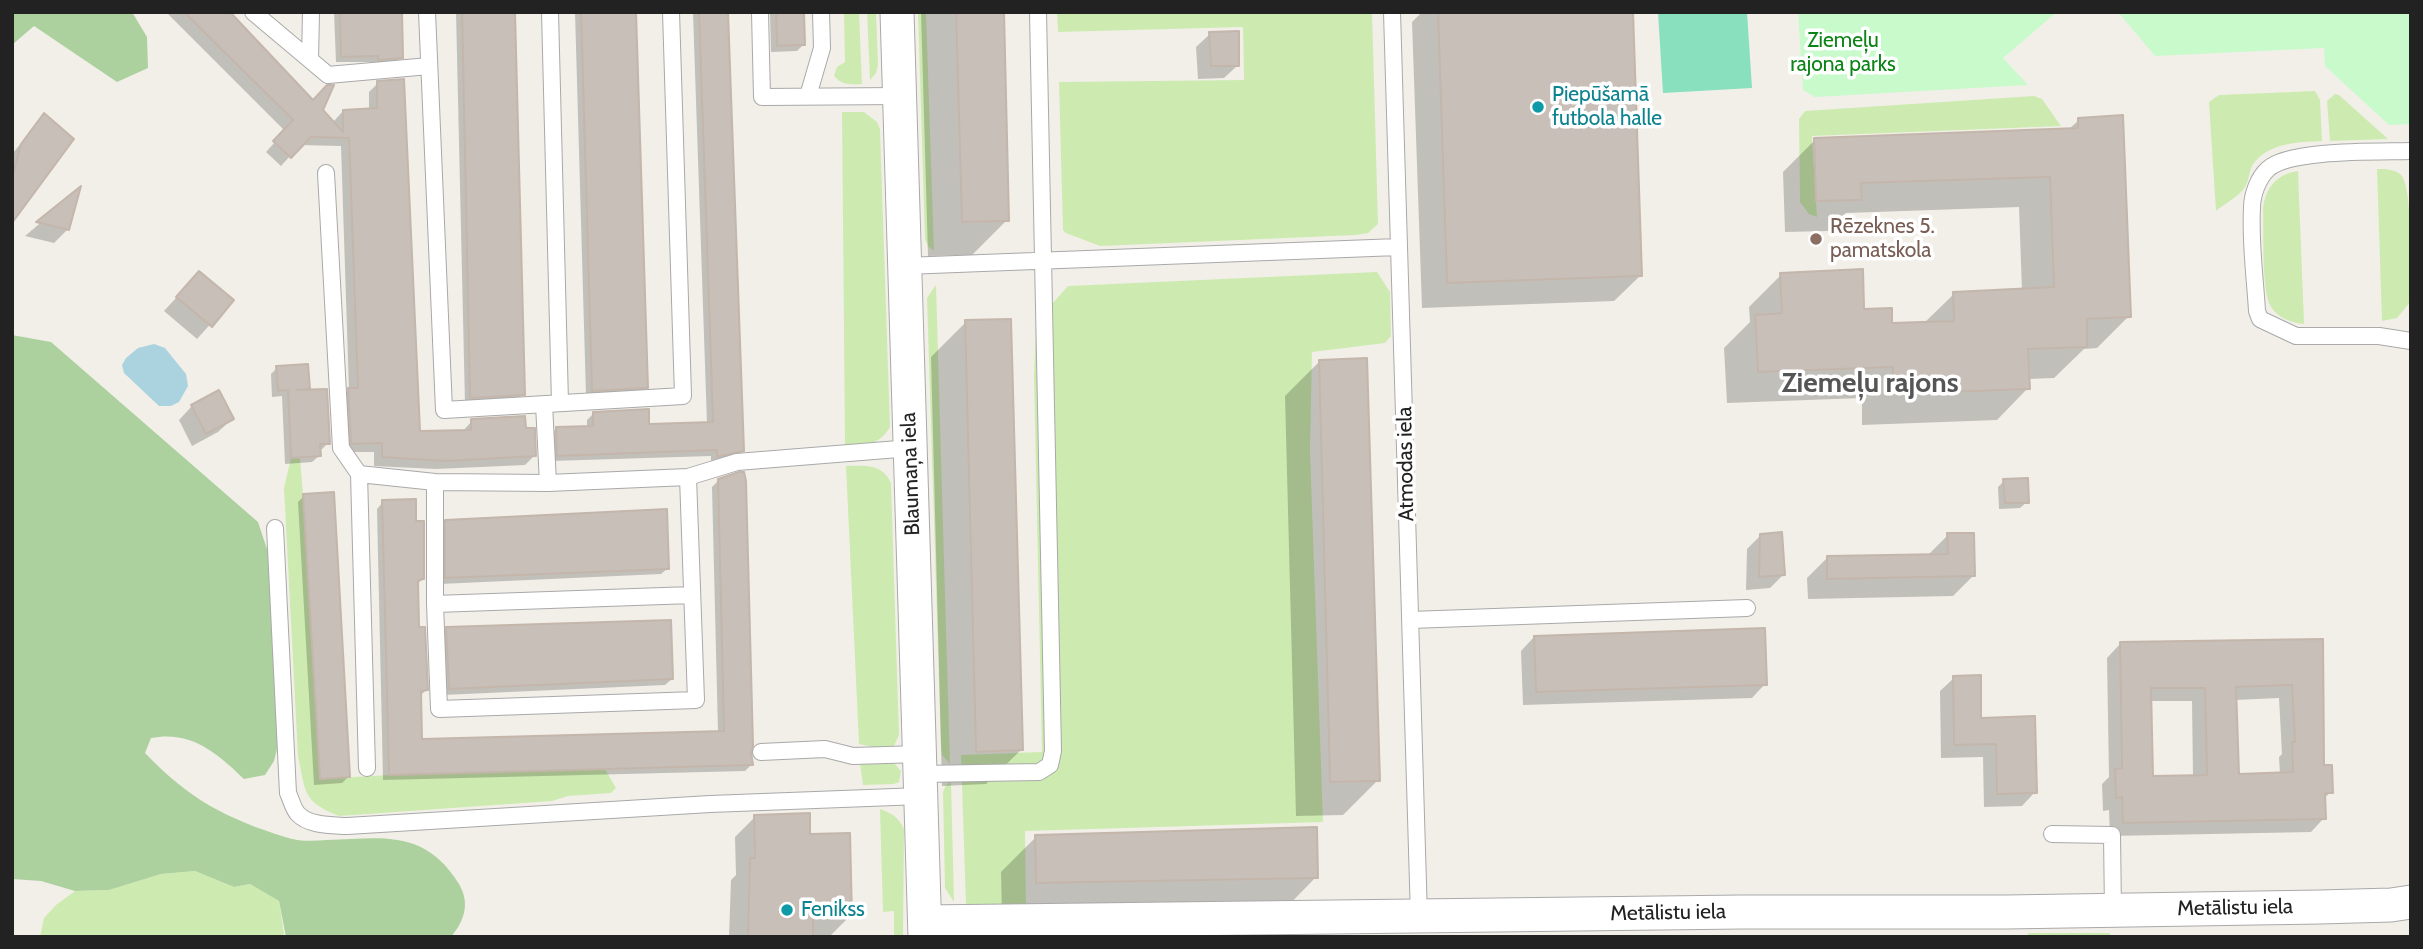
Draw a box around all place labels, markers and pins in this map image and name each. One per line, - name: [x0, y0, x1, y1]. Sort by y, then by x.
- place label: Piepūšamā futbola halle: [1552, 82, 1662, 132]
- marker: Piepūšamā futbola halle: [1530, 99, 1546, 115]
- place label: Rēzeknes 5. pamatskola: [1830, 214, 1935, 264]
- marker: Rēzeknes 5. pamatskola: [1808, 231, 1824, 247]
- place label: Fenikss: [801, 897, 865, 923]
- marker: Fenikss: [779, 902, 795, 918]

